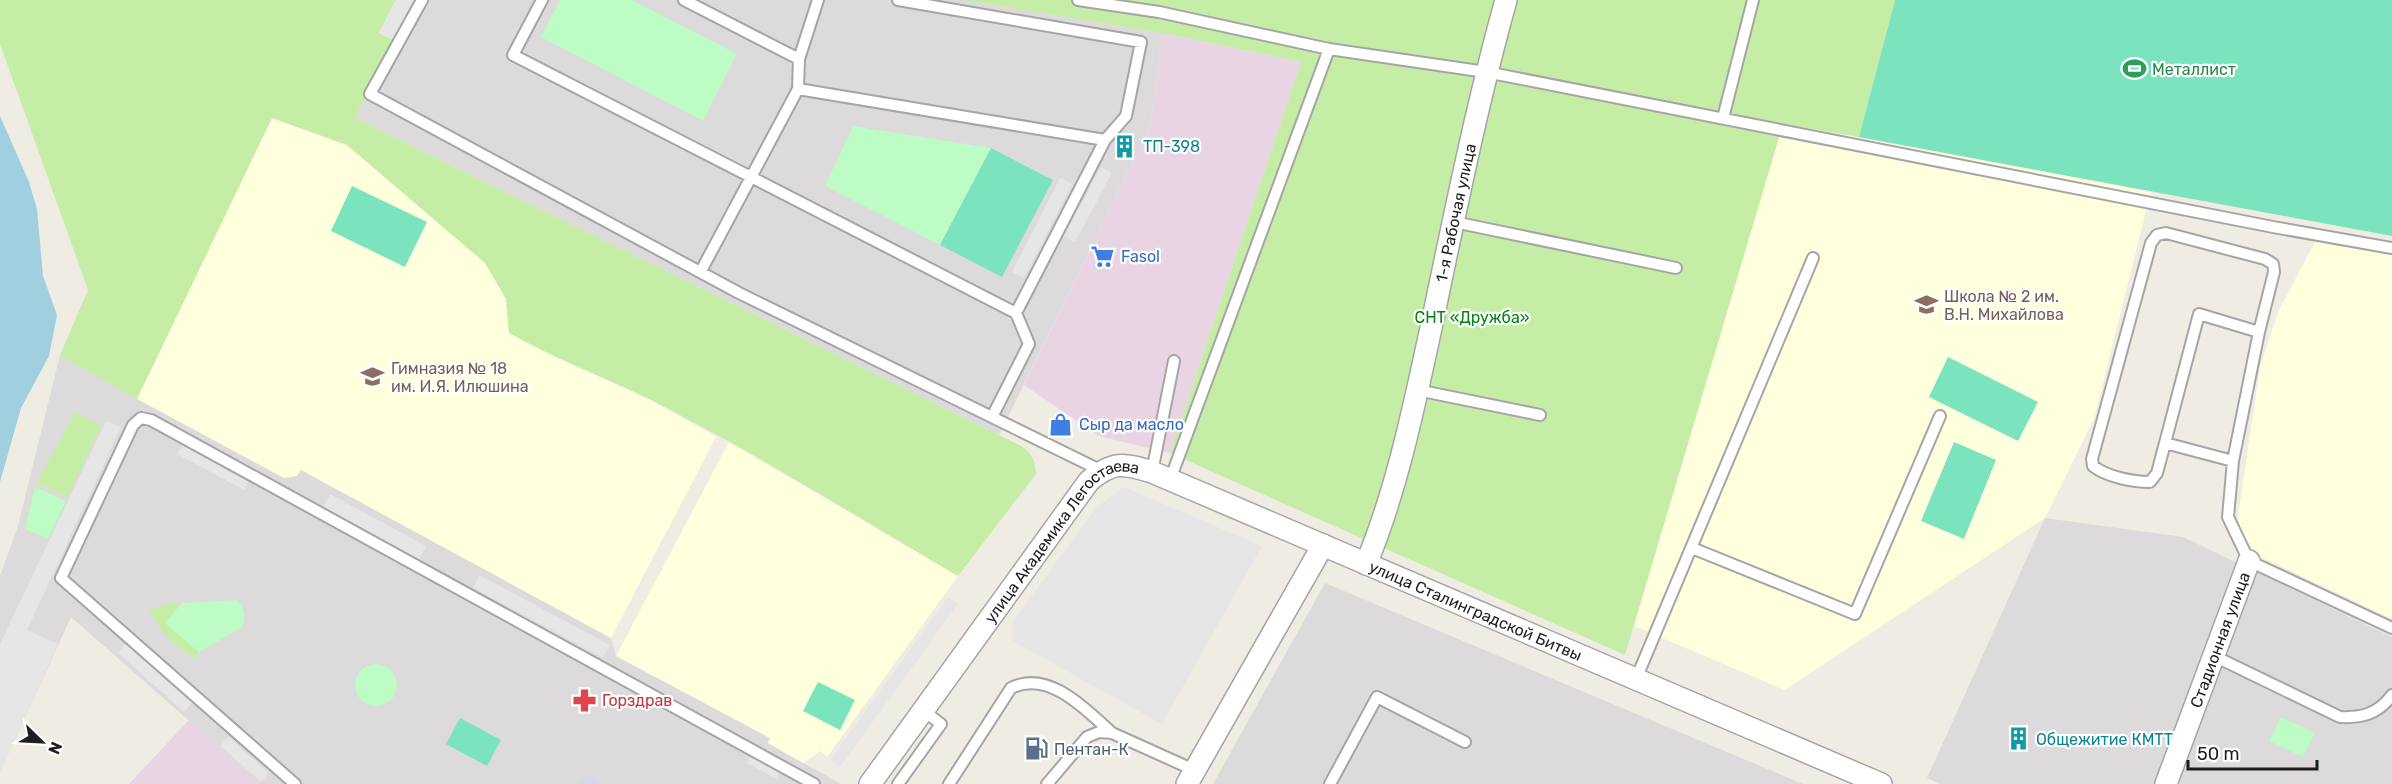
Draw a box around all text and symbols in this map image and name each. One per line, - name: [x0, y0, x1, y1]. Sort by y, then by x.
- sports icon: Металлист: [2121, 56, 2147, 82]
- place label: Металлист: [2152, 60, 2236, 79]
- building icon: ТП-398: [1112, 133, 1138, 159]
- place label: ТП-398: [1143, 137, 1200, 156]
- street label: 1-я Рабочая улица: [1431, 142, 1480, 284]
- supermarket icon: Fasol: [1090, 243, 1116, 269]
- place label: Fasol: [1121, 247, 1160, 266]
- place label: Школа № 2 им. В.Н. Михайлова: [1944, 287, 2064, 324]
- school or university icon: Школа № 2 им. В.Н. Михайлова: [1913, 292, 1939, 318]
- park label: СНТ «Дружба»: [1415, 308, 1530, 327]
- place label: Гимназия № 18 им. И.Я. Илюшина: [391, 359, 529, 396]
- school or university icon: Гимназия № 18 им. И.Я. Илюшина: [360, 364, 386, 390]
- shop icon: Сыр да масло: [1048, 411, 1074, 437]
- place label: Сыр да масло: [1079, 415, 1184, 434]
- street label: улица Академика Легостаева: [980, 456, 1141, 626]
- street label: улица Сталинградской Битвы: [1366, 557, 1585, 664]
- street label: Стадионная улица: [2186, 569, 2254, 710]
- pharmacy icon: Горздрав: [571, 687, 597, 713]
- place label: Горздрав: [602, 691, 672, 710]
- north arrow: [12, 712, 72, 772]
- building icon: Общежитие КМТТ: [2005, 726, 2031, 752]
- place label: Общежитие КМТТ: [2036, 730, 2173, 749]
- scale bar: [2188, 733, 2317, 771]
- fuel station icon: Пентан-К: [1023, 736, 1049, 762]
- text: N: [44, 739, 66, 757]
- place label: Пентан-К: [1054, 740, 1129, 759]
- text: 50 m: [2197, 743, 2240, 765]

